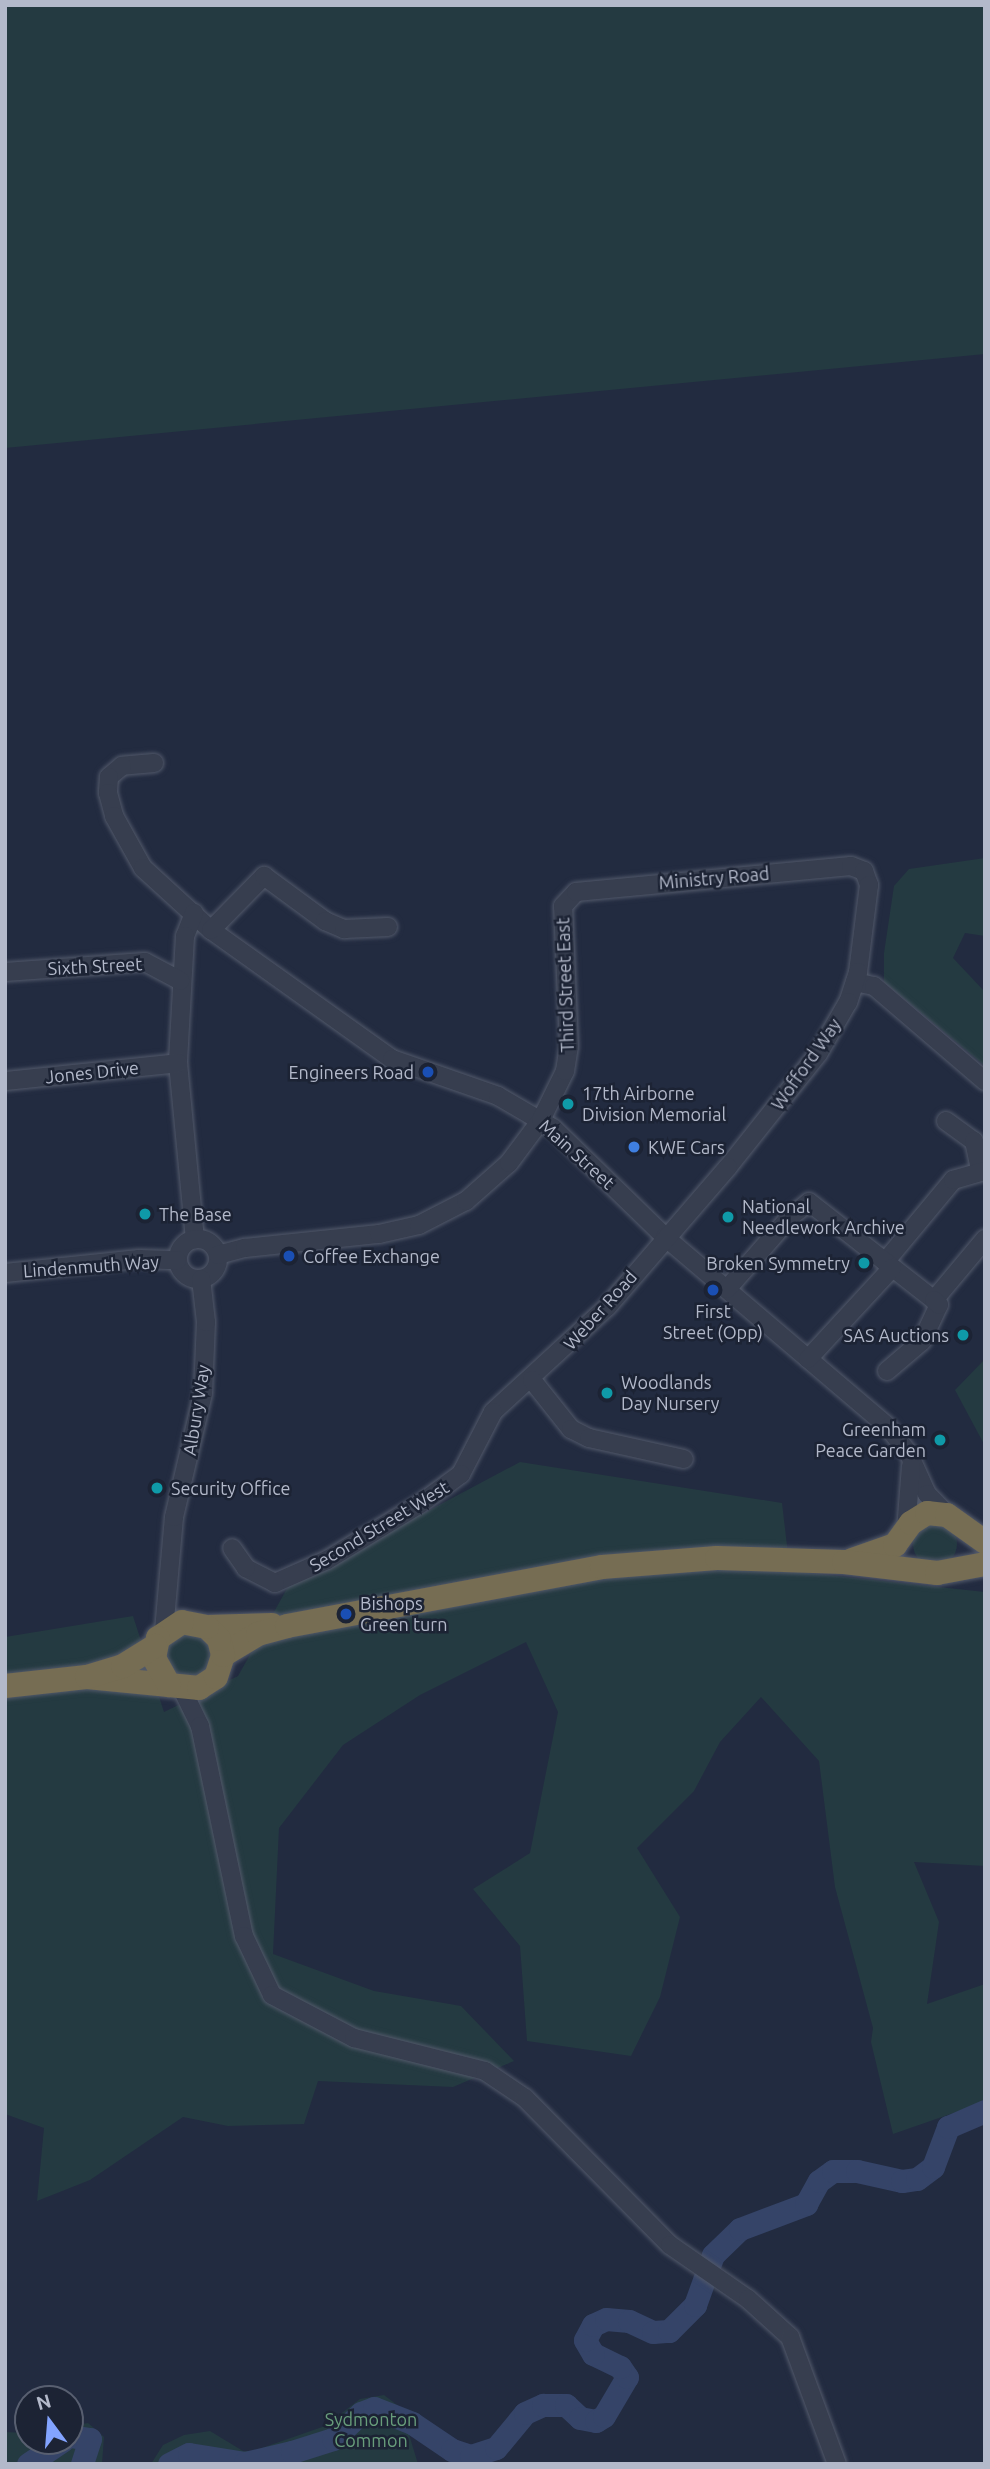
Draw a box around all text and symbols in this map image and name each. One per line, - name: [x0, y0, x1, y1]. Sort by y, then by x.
- street label: Ministry Road: [658, 862, 770, 894]
- street label: Third Street East: [552, 917, 578, 1053]
- street label: Sixth Street: [47, 953, 143, 979]
- street label: Wofford Way: [767, 1014, 845, 1114]
- street label: Jones Drive: [44, 1056, 140, 1088]
- place label: Engineers Road: [289, 1061, 414, 1083]
- marker: Engineers Road: [420, 1064, 436, 1080]
- place label: 17th Airborne Division Memorial: [582, 1083, 726, 1126]
- marker: 17th Airborne Division Memorial: [560, 1096, 576, 1112]
- street label: Main Street: [535, 1115, 619, 1193]
- place label: KWE Cars: [648, 1136, 725, 1158]
- marker: KWE Cars: [626, 1139, 642, 1155]
- place label: National Needlework Archive: [742, 1196, 905, 1238]
- place label: The Base: [159, 1203, 232, 1225]
- marker: The Base: [137, 1206, 153, 1222]
- marker: National Needlework Archive: [720, 1209, 736, 1225]
- place label: Coffee Exchange: [303, 1245, 440, 1267]
- marker: Coffee Exchange: [281, 1248, 297, 1264]
- street label: Lindenmuth Way: [22, 1250, 160, 1282]
- place label: Broken Symmetry: [706, 1252, 850, 1274]
- marker: Broken Symmetry: [856, 1255, 872, 1271]
- street label: Weber Road: [559, 1266, 641, 1354]
- marker: First Street (Opp): [705, 1282, 721, 1298]
- place label: First Street (Opp): [663, 1301, 763, 1344]
- place label: SAS Auctions: [844, 1324, 949, 1346]
- marker: SAS Auctions: [955, 1327, 971, 1343]
- street label: Albury Way: [178, 1363, 214, 1457]
- place label: Woodlands Day Nursery: [621, 1372, 719, 1414]
- marker: Woodlands Day Nursery: [599, 1385, 615, 1401]
- place label: Greenham Peace Garden: [815, 1419, 926, 1462]
- marker: Greenham Peace Garden: [932, 1432, 948, 1448]
- street label: Second Street West: [305, 1476, 453, 1576]
- place label: Security Office: [171, 1477, 290, 1499]
- marker: Security Office: [149, 1480, 165, 1496]
- place label: Bishops Green turn: [360, 1593, 447, 1636]
- marker: Bishops Green turn: [338, 1606, 354, 1622]
- north arrow: [14, 2385, 84, 2455]
- text: N: [34, 2389, 54, 2414]
- park label: Sydmonton Common: [325, 2409, 417, 2452]

